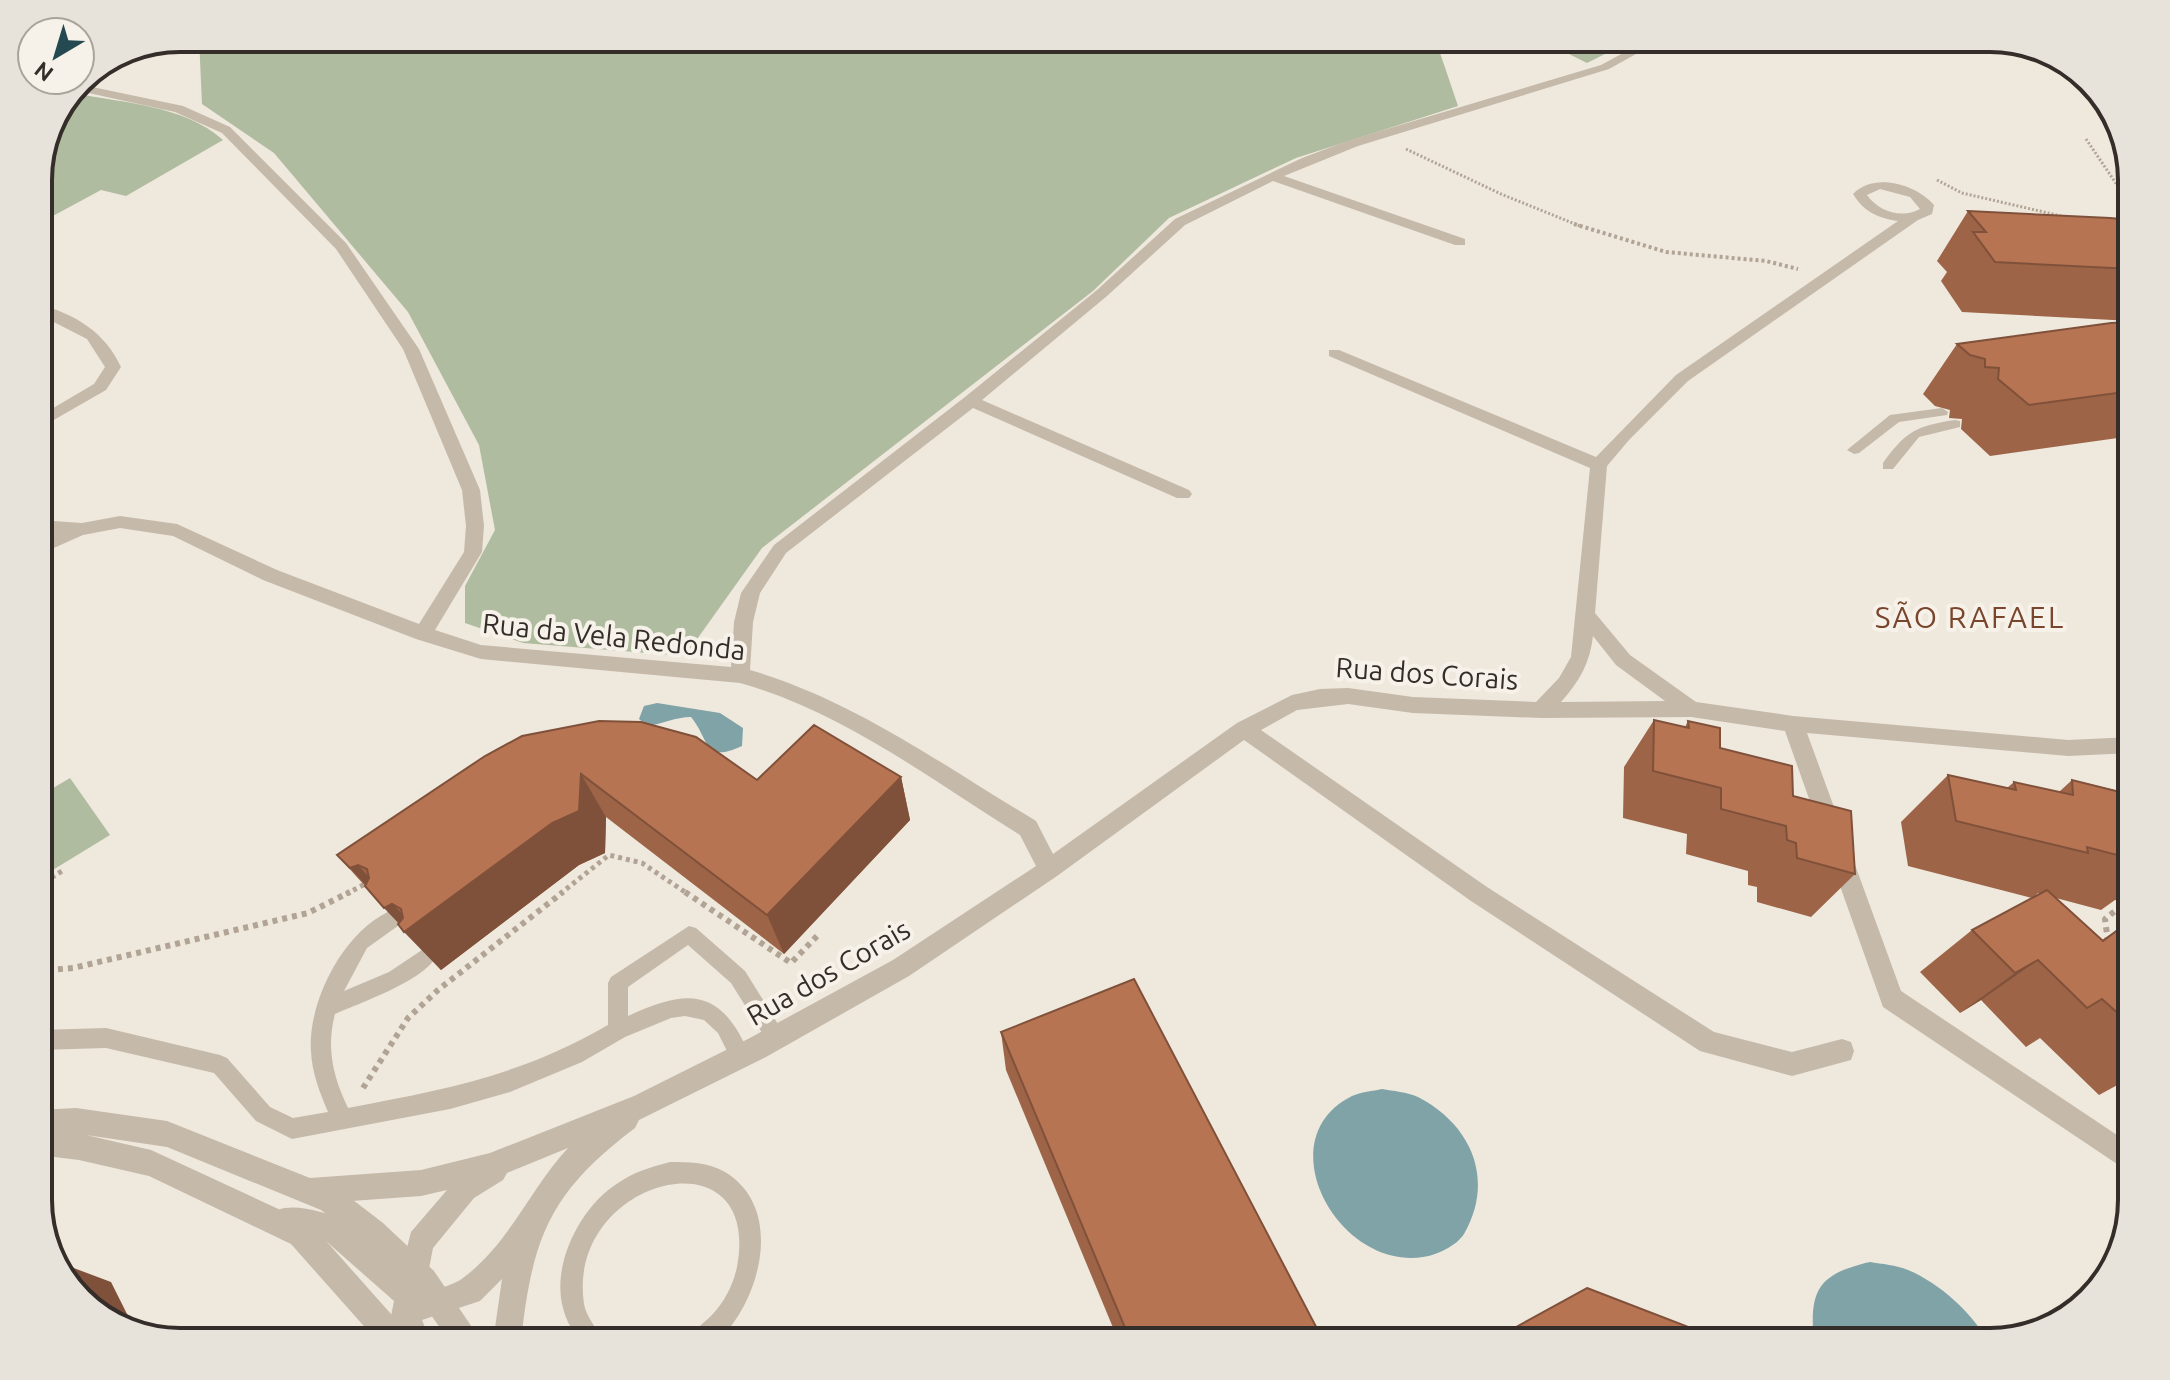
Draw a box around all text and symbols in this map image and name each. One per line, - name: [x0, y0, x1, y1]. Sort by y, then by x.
- north arrow: [16, 16, 96, 96]
- text: N: [29, 57, 58, 87]
- district label: SÃO RAFAEL: [1875, 600, 2065, 634]
- street label: Rua da Vela Redonda: [481, 607, 747, 665]
- street label: Rua dos Corais: [1335, 651, 1519, 695]
- street label: Rua dos Corais: [741, 913, 915, 1031]

